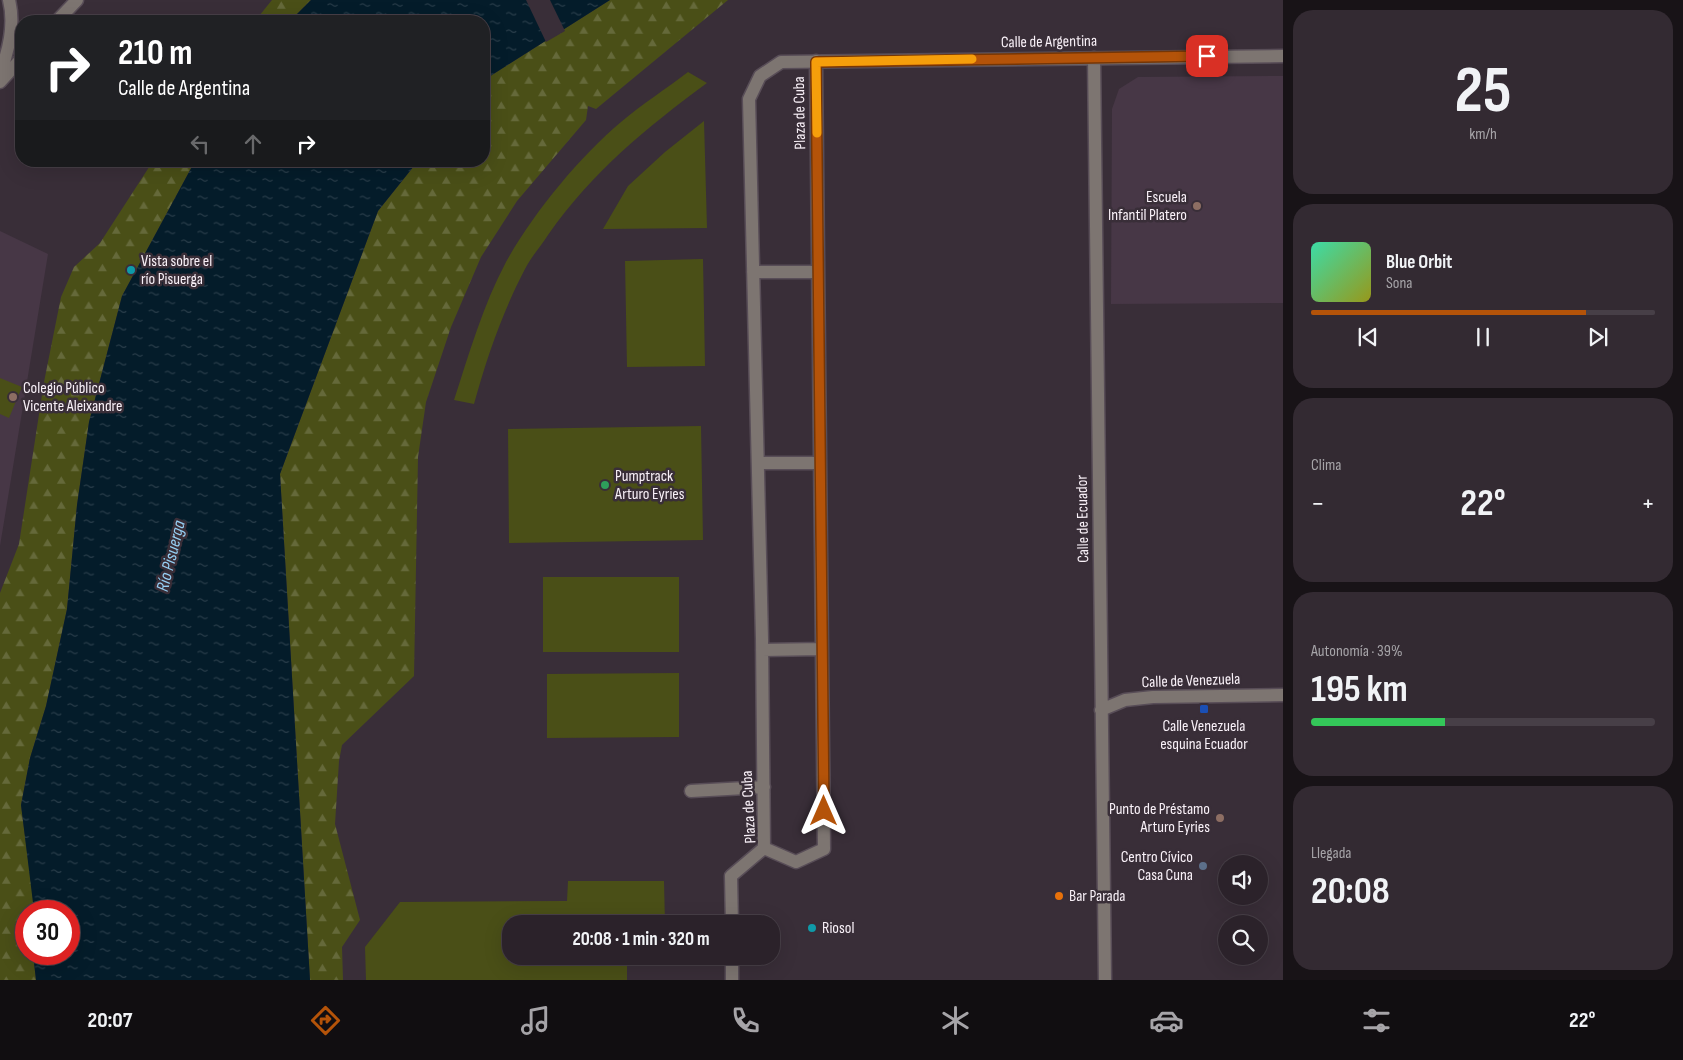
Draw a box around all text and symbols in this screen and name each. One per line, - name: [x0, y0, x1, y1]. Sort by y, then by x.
- text: 210 m: [118, 32, 192, 75]
- street label: Calle de Argentina: [1001, 32, 1097, 52]
- icon: right: [35, 35, 100, 100]
- pin: [1186, 35, 1228, 77]
- icon: arrive: [1193, 42, 1221, 70]
- text: 25: [1454, 53, 1512, 131]
- text: Calle de Argentina: [118, 75, 250, 102]
- street label: Plaza de Cuba: [790, 76, 810, 150]
- text: km/h: [1469, 125, 1497, 144]
- icon: left: [186, 130, 214, 158]
- icon: ahead: [239, 130, 267, 158]
- icon: right: [292, 130, 320, 158]
- place label: Escuela Infantil Platero: [1108, 188, 1187, 225]
- marker: Escuela Infantil Platero: [1191, 200, 1203, 212]
- text: Blue Orbit: [1386, 251, 1452, 274]
- place label: Vista sobre el río Pisuerga: [141, 252, 212, 289]
- marker: Vista sobre el río Pisuerga: [125, 264, 137, 276]
- text: Sona: [1386, 274, 1413, 293]
- icon: previous: [1354, 323, 1382, 351]
- icon: pause: [1469, 323, 1497, 351]
- icon: next: [1584, 323, 1612, 351]
- place label: Colegio Público Vicente Aleixandre: [23, 379, 122, 416]
- marker: Colegio Público Vicente Aleixandre: [7, 391, 19, 403]
- text: Clima: [1311, 456, 1341, 475]
- place label: Pumptrack Arturo Eyries: [614, 467, 685, 504]
- street label: Calle de Ecuador: [1073, 474, 1093, 563]
- marker: Pumptrack Arturo Eyries: [599, 479, 611, 491]
- text: 22°: [1460, 481, 1506, 526]
- text: −: [1311, 487, 1325, 520]
- text: +: [1641, 487, 1655, 520]
- water label: Río Pisuerga: [152, 518, 190, 594]
- text: Autonomía · 39%: [1311, 642, 1402, 661]
- text: 195 km: [1311, 667, 1408, 712]
- street label: Calle de Venezuela: [1141, 670, 1241, 692]
- marker: Calle Venezuela esquina Ecuador: [1198, 703, 1210, 715]
- place label: Calle Venezuela esquina Ecuador: [1160, 717, 1248, 754]
- street label: Plaza de Cuba: [738, 770, 760, 844]
- position arrow: [797, 784, 849, 836]
- place label: Punto de Préstamo Arturo Eyries: [1109, 800, 1210, 837]
- marker: Punto de Préstamo Arturo Eyries: [1214, 812, 1226, 824]
- text: Llegada: [1311, 844, 1352, 863]
- place label: Centro Cívico Casa Cuna: [1121, 848, 1193, 885]
- map controls: [1218, 855, 1268, 965]
- button: sound: [1218, 855, 1268, 905]
- marker: Centro Cívico Casa Cuna: [1197, 860, 1209, 872]
- text: 20:08: [1311, 869, 1390, 914]
- place label: Bar Parada: [1069, 887, 1126, 906]
- marker: Bar Parada: [1053, 890, 1065, 902]
- speed limit sign: 30: [15, 900, 80, 965]
- button: search: [1218, 915, 1268, 965]
- place label: Riosol: [822, 919, 854, 938]
- marker: Riosol: [806, 922, 818, 934]
- text: 20:08 · 1 min · 320 m: [572, 928, 710, 951]
- icon: directions: [308, 1003, 343, 1038]
- icon: music: [518, 1003, 553, 1038]
- icon: phone: [728, 1003, 763, 1038]
- icon: climate: [938, 1003, 973, 1038]
- icon: car: [1149, 1003, 1184, 1038]
- icon: filters: [1359, 1003, 1394, 1038]
- text: 20:07: [88, 1007, 132, 1034]
- text: 22°: [1569, 1007, 1595, 1034]

